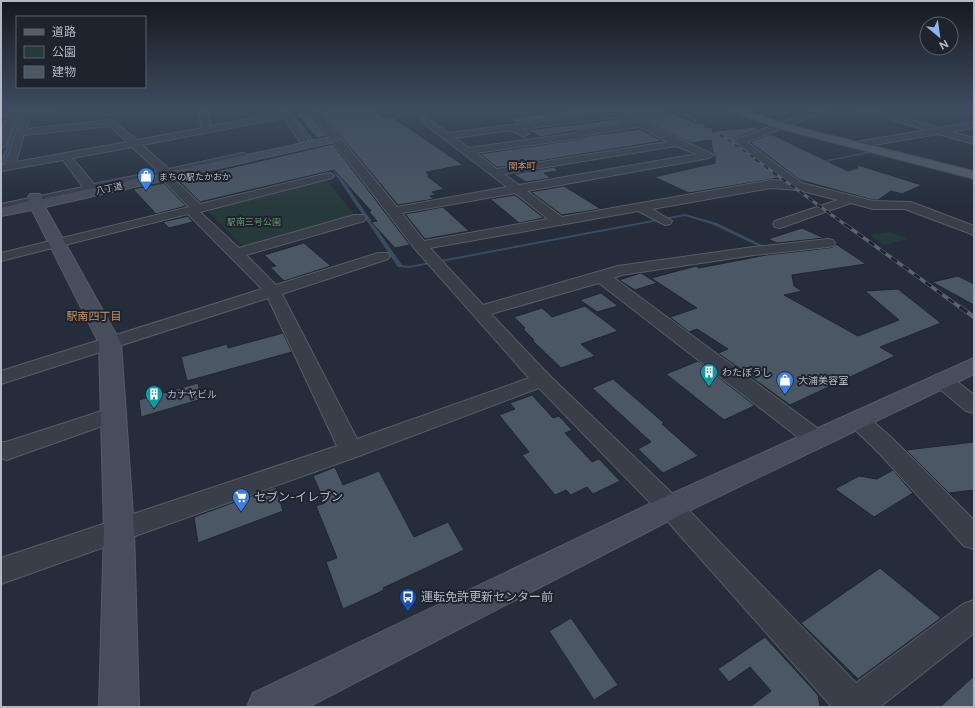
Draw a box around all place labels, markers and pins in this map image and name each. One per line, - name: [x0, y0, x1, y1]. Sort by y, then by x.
- shop icon: まちの駅たかおか: [136, 166, 156, 191]
- place label: まちの駅たかおか: [159, 171, 231, 182]
- building icon: わたぼうし: [699, 362, 719, 387]
- place label: わたぼうし: [722, 366, 772, 379]
- shop icon: 大浦美容室: [775, 370, 795, 395]
- place label: 大浦美容室: [798, 374, 848, 387]
- building icon: カナヤビル: [144, 384, 164, 409]
- place label: カナヤビル: [167, 388, 217, 401]
- supermarket icon: セブン-イレブン: [231, 487, 251, 512]
- place label: セブン-イレブン: [254, 490, 343, 504]
- bus stop icon: 運転免許更新センター前: [398, 587, 418, 612]
- place label: 運転免許更新センター前: [421, 590, 553, 604]

